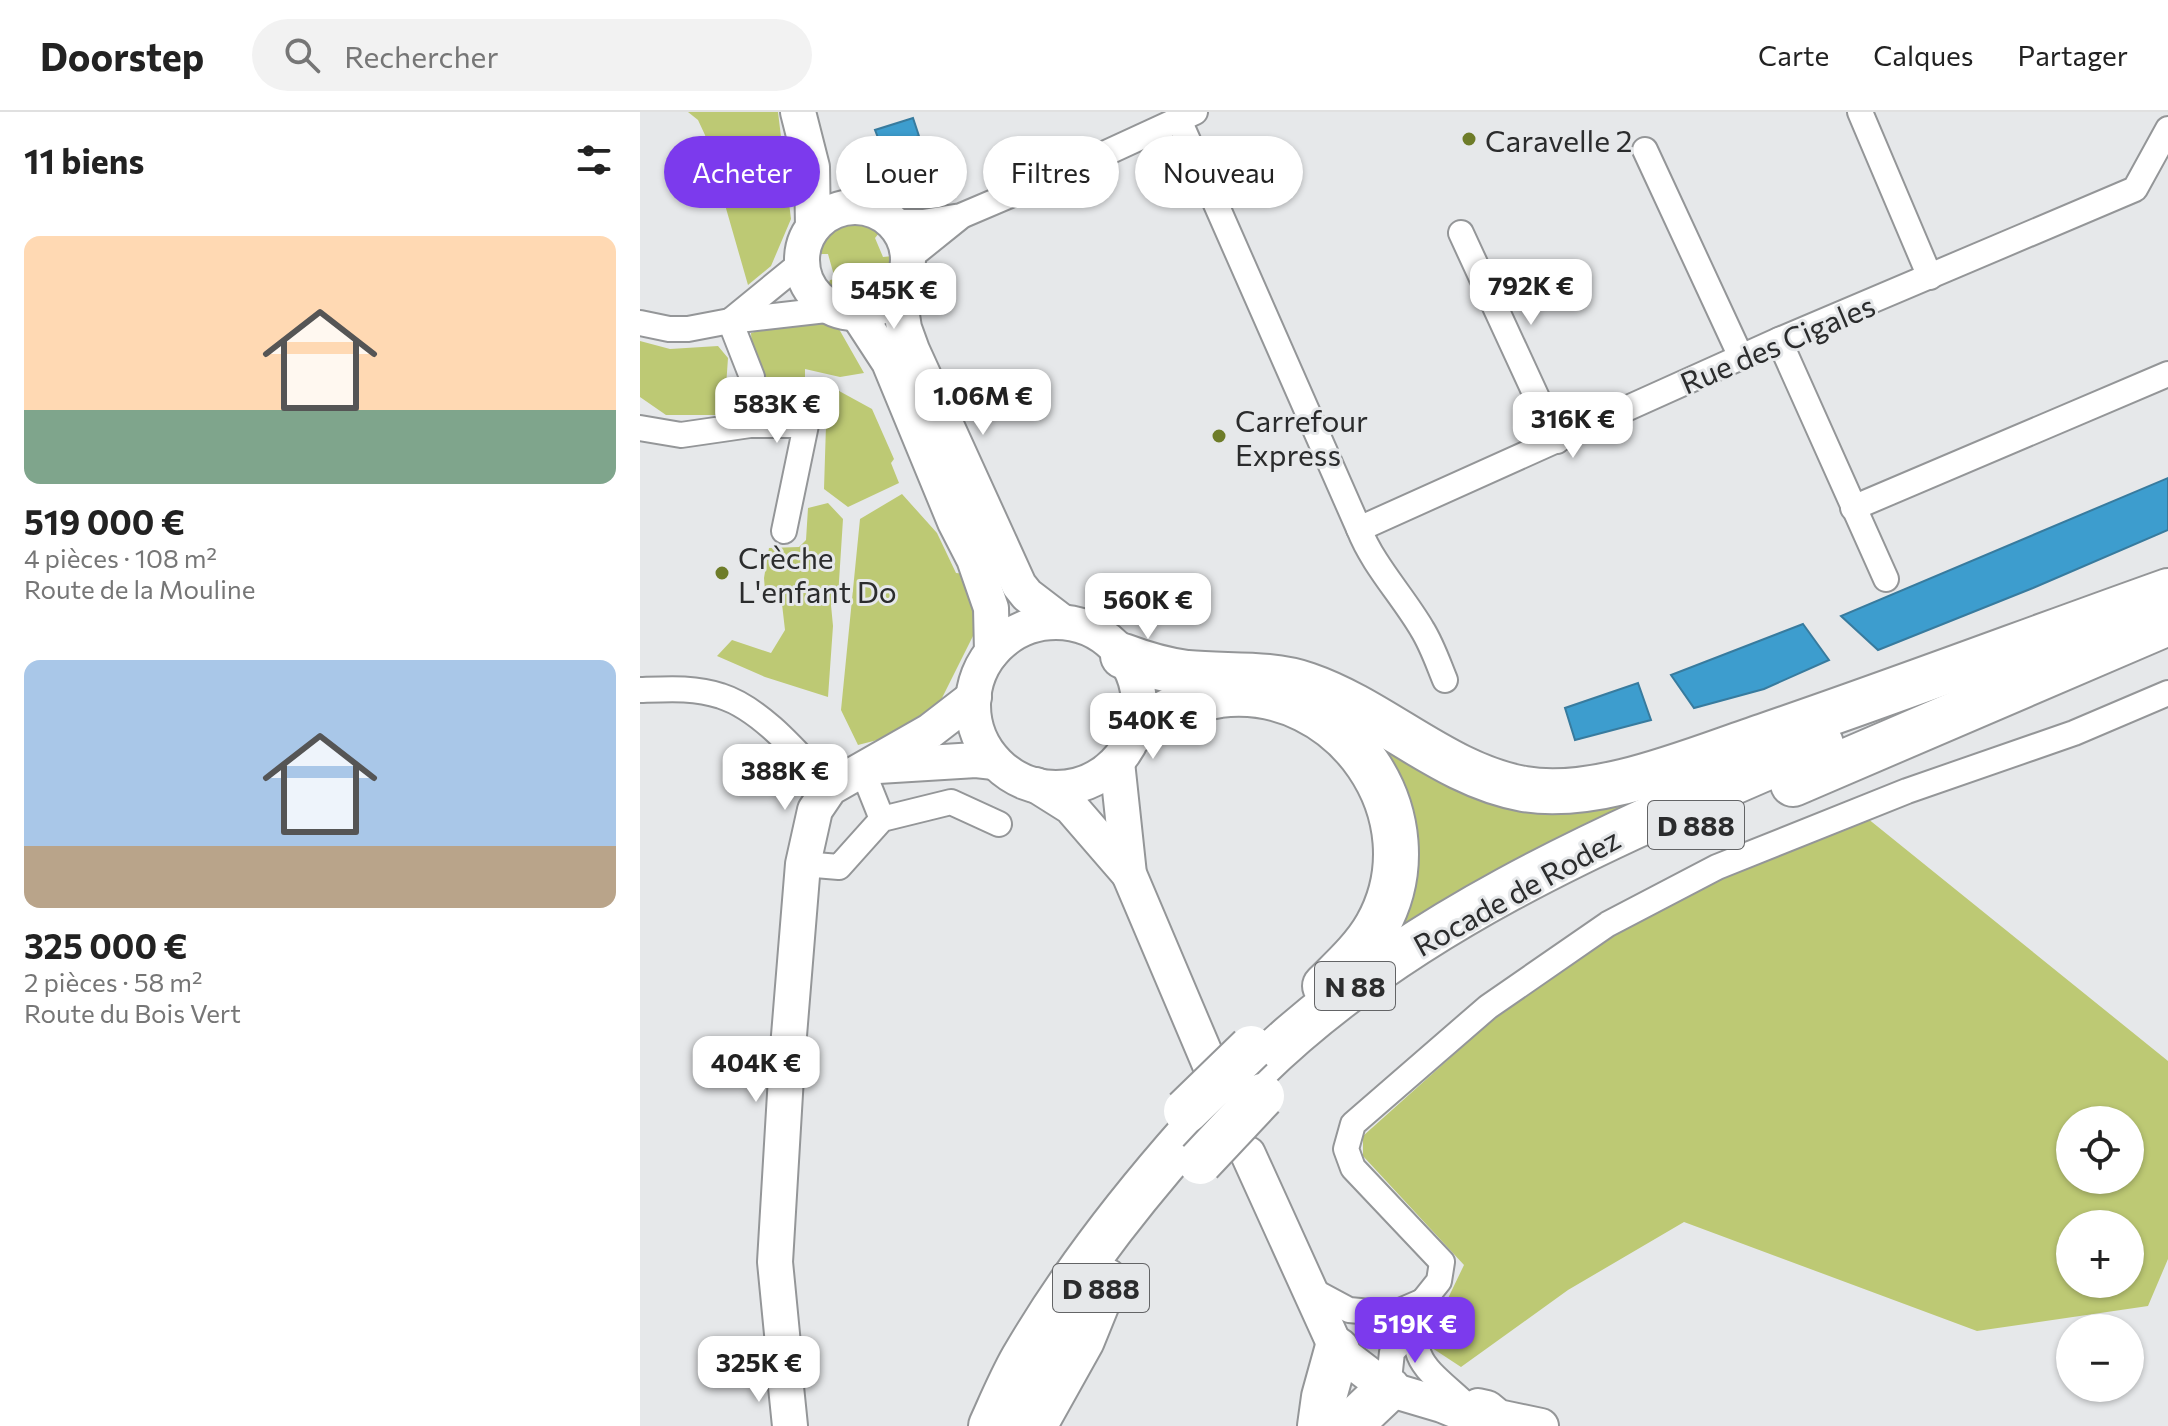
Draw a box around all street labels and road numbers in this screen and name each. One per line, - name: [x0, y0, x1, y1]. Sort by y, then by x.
- street label: Rue des Cigales: [1674, 285, 1880, 401]
- road number: D 888: [1648, 801, 1744, 849]
- street label: Rocade de Rodez: [1406, 819, 1626, 963]
- road number: N 88: [1315, 962, 1395, 1010]
- road number: D 888: [1053, 1264, 1149, 1312]

